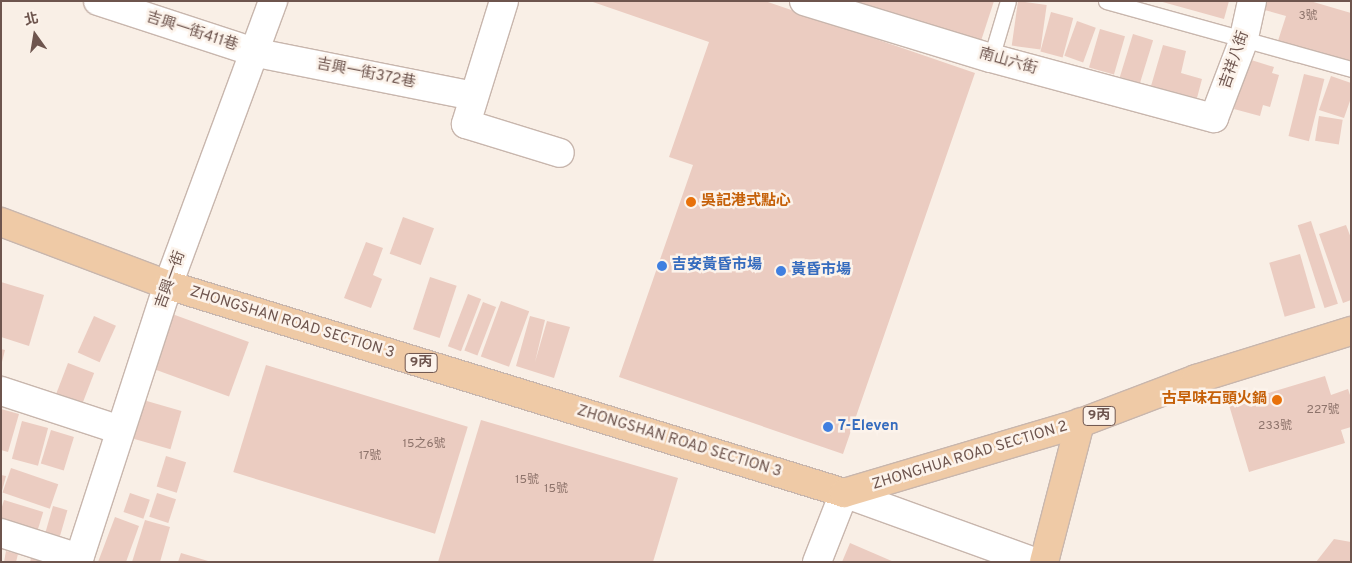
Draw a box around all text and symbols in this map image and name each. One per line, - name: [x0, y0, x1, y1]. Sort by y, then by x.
- street label: 吉興一街411巷: [144, 9, 240, 55]
- north arrow: [10, 10, 60, 60]
- text: 北: [23, 10, 40, 30]
- house number: 3號: [1298, 10, 1318, 24]
- street label: 吉祥八街: [1217, 29, 1253, 91]
- street label: 南山六街: [977, 45, 1039, 79]
- street label: 吉興一街372巷: [315, 56, 417, 92]
- place label: 吳記港式點心: [701, 193, 791, 211]
- marker: 吳記港式點心: [685, 196, 697, 208]
- street label: 吉興一街: [152, 249, 190, 311]
- place label: 吉安黃昏市場: [672, 257, 762, 275]
- marker: 吉安黃昏市場: [656, 260, 668, 272]
- place label: 黃昏市場: [791, 262, 851, 280]
- marker: 黃昏市場: [775, 265, 787, 277]
- street label: ZHONGSHAN ROAD SECTION 3: [188, 283, 396, 363]
- road number: 9丙: [404, 352, 438, 374]
- place label: 古早味石頭火鍋: [1162, 391, 1267, 409]
- marker: 古早味石頭火鍋: [1271, 394, 1283, 406]
- street label: ZHONGSHAN ROAD SECTION 3: [575, 402, 783, 482]
- road number: 9丙: [1082, 404, 1116, 428]
- house number: 227號: [1307, 404, 1339, 418]
- place label: 7-Eleven: [838, 418, 899, 436]
- street label: ZHONGHUA ROAD SECTION 2: [870, 418, 1070, 494]
- house number: 233號: [1258, 420, 1292, 434]
- marker: 7-Eleven: [822, 421, 834, 433]
- house number: 15之6號: [402, 438, 446, 452]
- house number: 17號: [359, 450, 381, 464]
- house number: 15號: [515, 474, 539, 488]
- house number: 15號: [544, 483, 568, 497]

